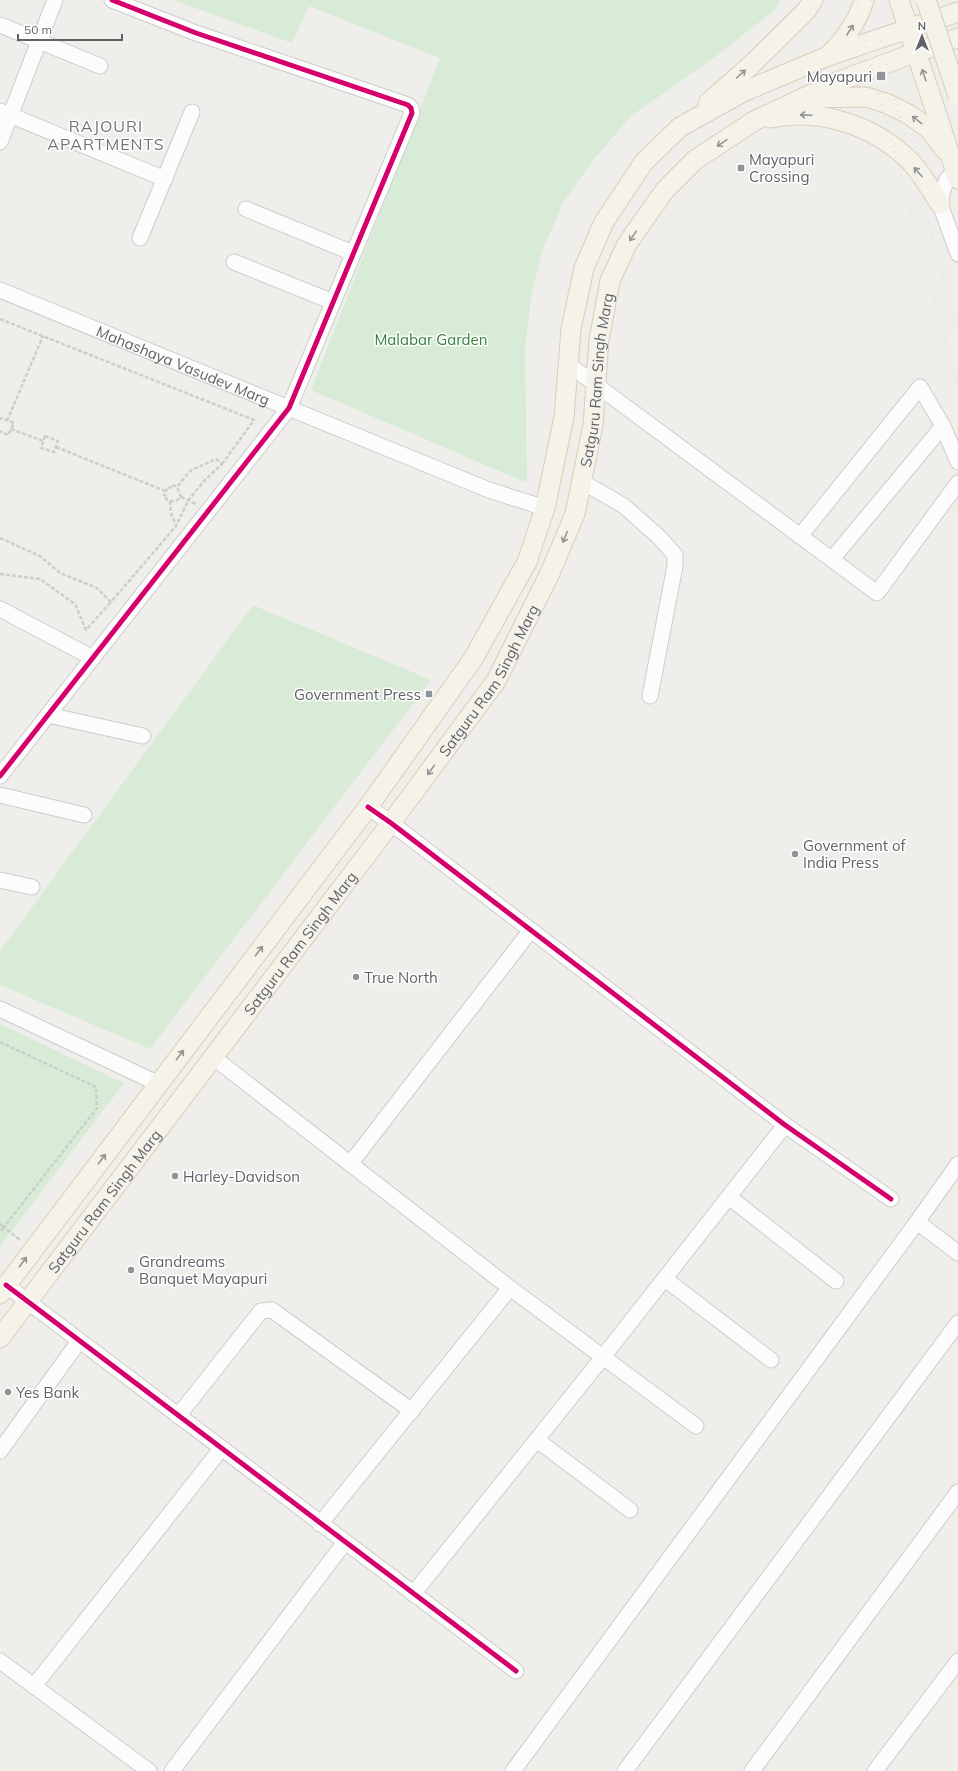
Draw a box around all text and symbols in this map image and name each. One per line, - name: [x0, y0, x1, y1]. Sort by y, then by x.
- scale bar: [18, 16, 122, 42]
- north arrow: [902, 16, 942, 56]
- text: N: [918, 19, 926, 33]
- text: 50 m: [24, 22, 52, 37]
- one-way arrow: [846, 24, 854, 36]
- place label: Mayapuri: [807, 67, 872, 86]
- one-way arrow: [736, 69, 746, 78]
- marker: Mayapuri: [875, 70, 887, 82]
- one-way arrow: [920, 70, 928, 82]
- one-way arrow: [800, 112, 813, 119]
- district label: RAJOURI APARTMENTS: [47, 116, 165, 154]
- one-way arrow: [912, 116, 923, 125]
- one-way arrow: [716, 138, 727, 147]
- place label: Mayapuri Crossing: [749, 150, 814, 186]
- marker: Mayapuri Crossing: [736, 163, 746, 173]
- one-way arrow: [914, 167, 923, 177]
- one-way arrow: [629, 230, 637, 241]
- street label: Satguru Ram Singh Marg: [575, 291, 617, 469]
- street label: Mahashaya Vasudev Marg: [94, 321, 273, 409]
- park label: Malabar Garden: [374, 330, 488, 349]
- one-way arrow: [561, 531, 568, 543]
- street label: Satguru Ram Singh Marg: [434, 601, 542, 760]
- place label: Government Press: [294, 685, 421, 704]
- marker: Government Press: [424, 689, 434, 699]
- one-way arrow: [426, 764, 435, 775]
- place label: Government of India Press: [803, 836, 906, 872]
- marker: Government of India Press: [790, 849, 800, 859]
- street label: Satguru Ram Singh Marg: [239, 867, 361, 1019]
- one-way arrow: [254, 946, 263, 957]
- place label: True North: [364, 968, 438, 987]
- marker: True North: [351, 972, 361, 982]
- one-way arrow: [176, 1050, 184, 1061]
- street label: Satguru Ram Singh Marg: [43, 1125, 165, 1277]
- one-way arrow: [98, 1153, 106, 1164]
- place label: Harley-Davidson: [183, 1167, 300, 1186]
- marker: Harley-Davidson: [170, 1171, 180, 1181]
- place label: Grandreams Banquet Mayapuri: [139, 1252, 267, 1288]
- one-way arrow: [19, 1257, 28, 1268]
- marker: Grandreams Banquet Mayapuri: [126, 1265, 136, 1275]
- place label: Yes Bank: [15, 1383, 79, 1402]
- marker: Yes Bank: [3, 1387, 13, 1397]

